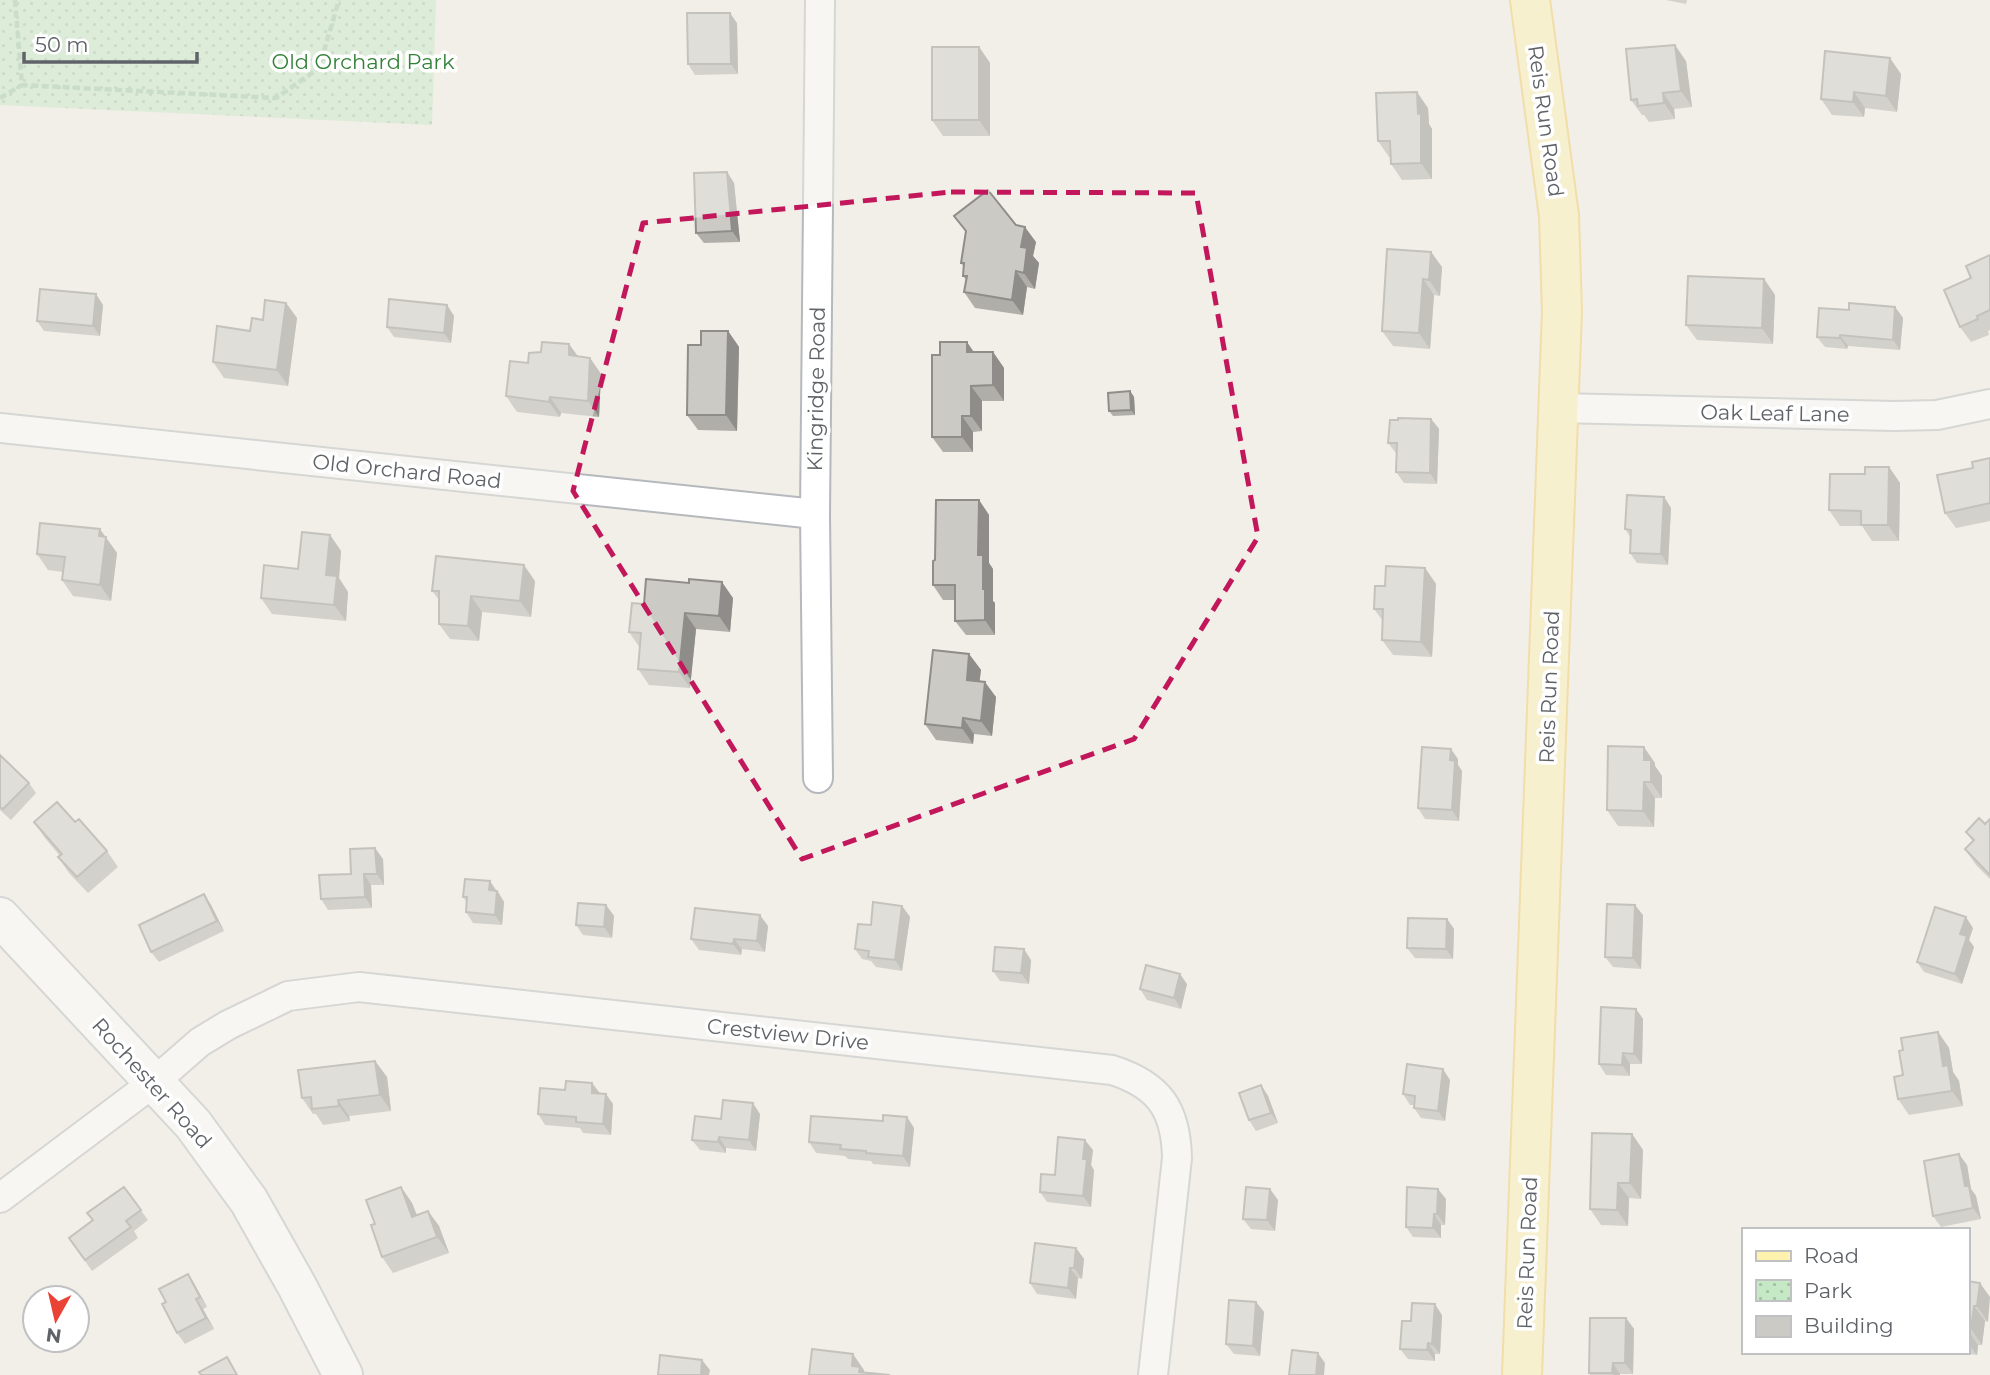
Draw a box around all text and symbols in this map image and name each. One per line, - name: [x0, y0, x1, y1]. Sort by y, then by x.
- scale bar: [24, 21, 198, 65]
- text: 50 m: [35, 32, 89, 57]
- street label: Reis Run Road: [1523, 43, 1569, 199]
- park label: Old Orchard Park: [272, 49, 455, 74]
- street label: Kingridge Road: [802, 306, 830, 472]
- street label: Oak Leaf Lane: [1700, 399, 1850, 427]
- street label: Old Orchard Road: [311, 449, 503, 493]
- street label: Reis Run Road: [1534, 610, 1564, 764]
- street label: Rochester Road: [87, 1013, 217, 1153]
- street label: Crestview Drive: [706, 1013, 870, 1055]
- street label: Reis Run Road: [1512, 1176, 1542, 1330]
- legend: [1742, 1228, 1969, 1354]
- text: Road: [1804, 1243, 1859, 1268]
- text: Park: [1804, 1278, 1852, 1303]
- north arrow: [21, 1284, 91, 1354]
- text: Building: [1804, 1313, 1894, 1338]
- text: N: [44, 1323, 63, 1348]

